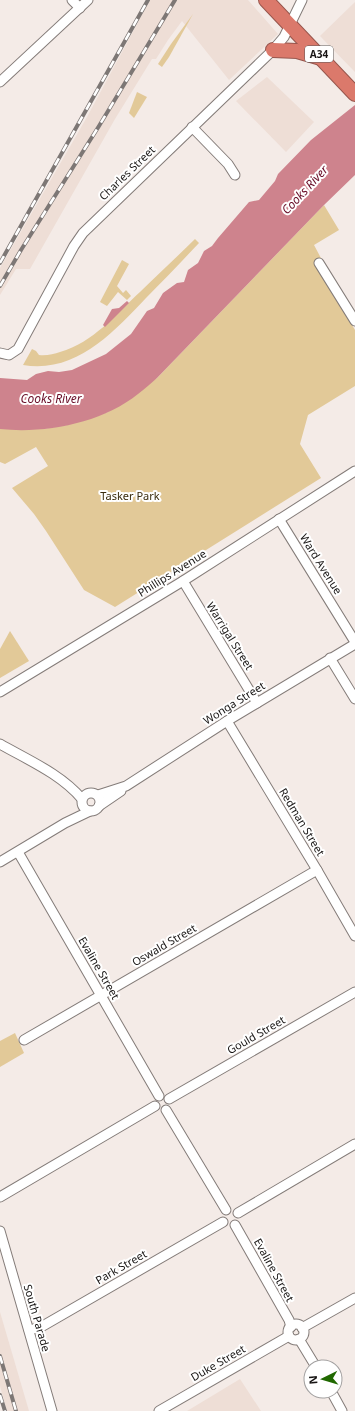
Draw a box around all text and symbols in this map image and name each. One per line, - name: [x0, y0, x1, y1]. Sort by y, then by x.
- road number: A34: [305, 46, 333, 62]
- street label: Charles Street: [95, 142, 158, 203]
- water label: Cooks River: [278, 161, 333, 218]
- water label: Cooks River: [20, 390, 83, 407]
- park label: Tasker Park: [100, 488, 160, 503]
- street label: Ward Avenue: [297, 531, 346, 597]
- street label: Phillips Avenue: [135, 545, 209, 600]
- street label: Warrigal Street: [204, 599, 257, 673]
- street label: Wonga Street: [200, 678, 267, 727]
- street label: Redman Street: [276, 785, 329, 858]
- street label: Oswald Street: [129, 920, 199, 969]
- street label: Evaline Street: [75, 934, 123, 1002]
- street label: Gould Street: [224, 1012, 288, 1057]
- street label: Evaline Street: [251, 1235, 298, 1304]
- street label: Park Street: [92, 1246, 149, 1287]
- street label: South Parade: [21, 1282, 54, 1353]
- street label: Duke Street: [188, 1341, 248, 1384]
- north arrow: [303, 1359, 343, 1399]
- text: N: [305, 1375, 320, 1385]

